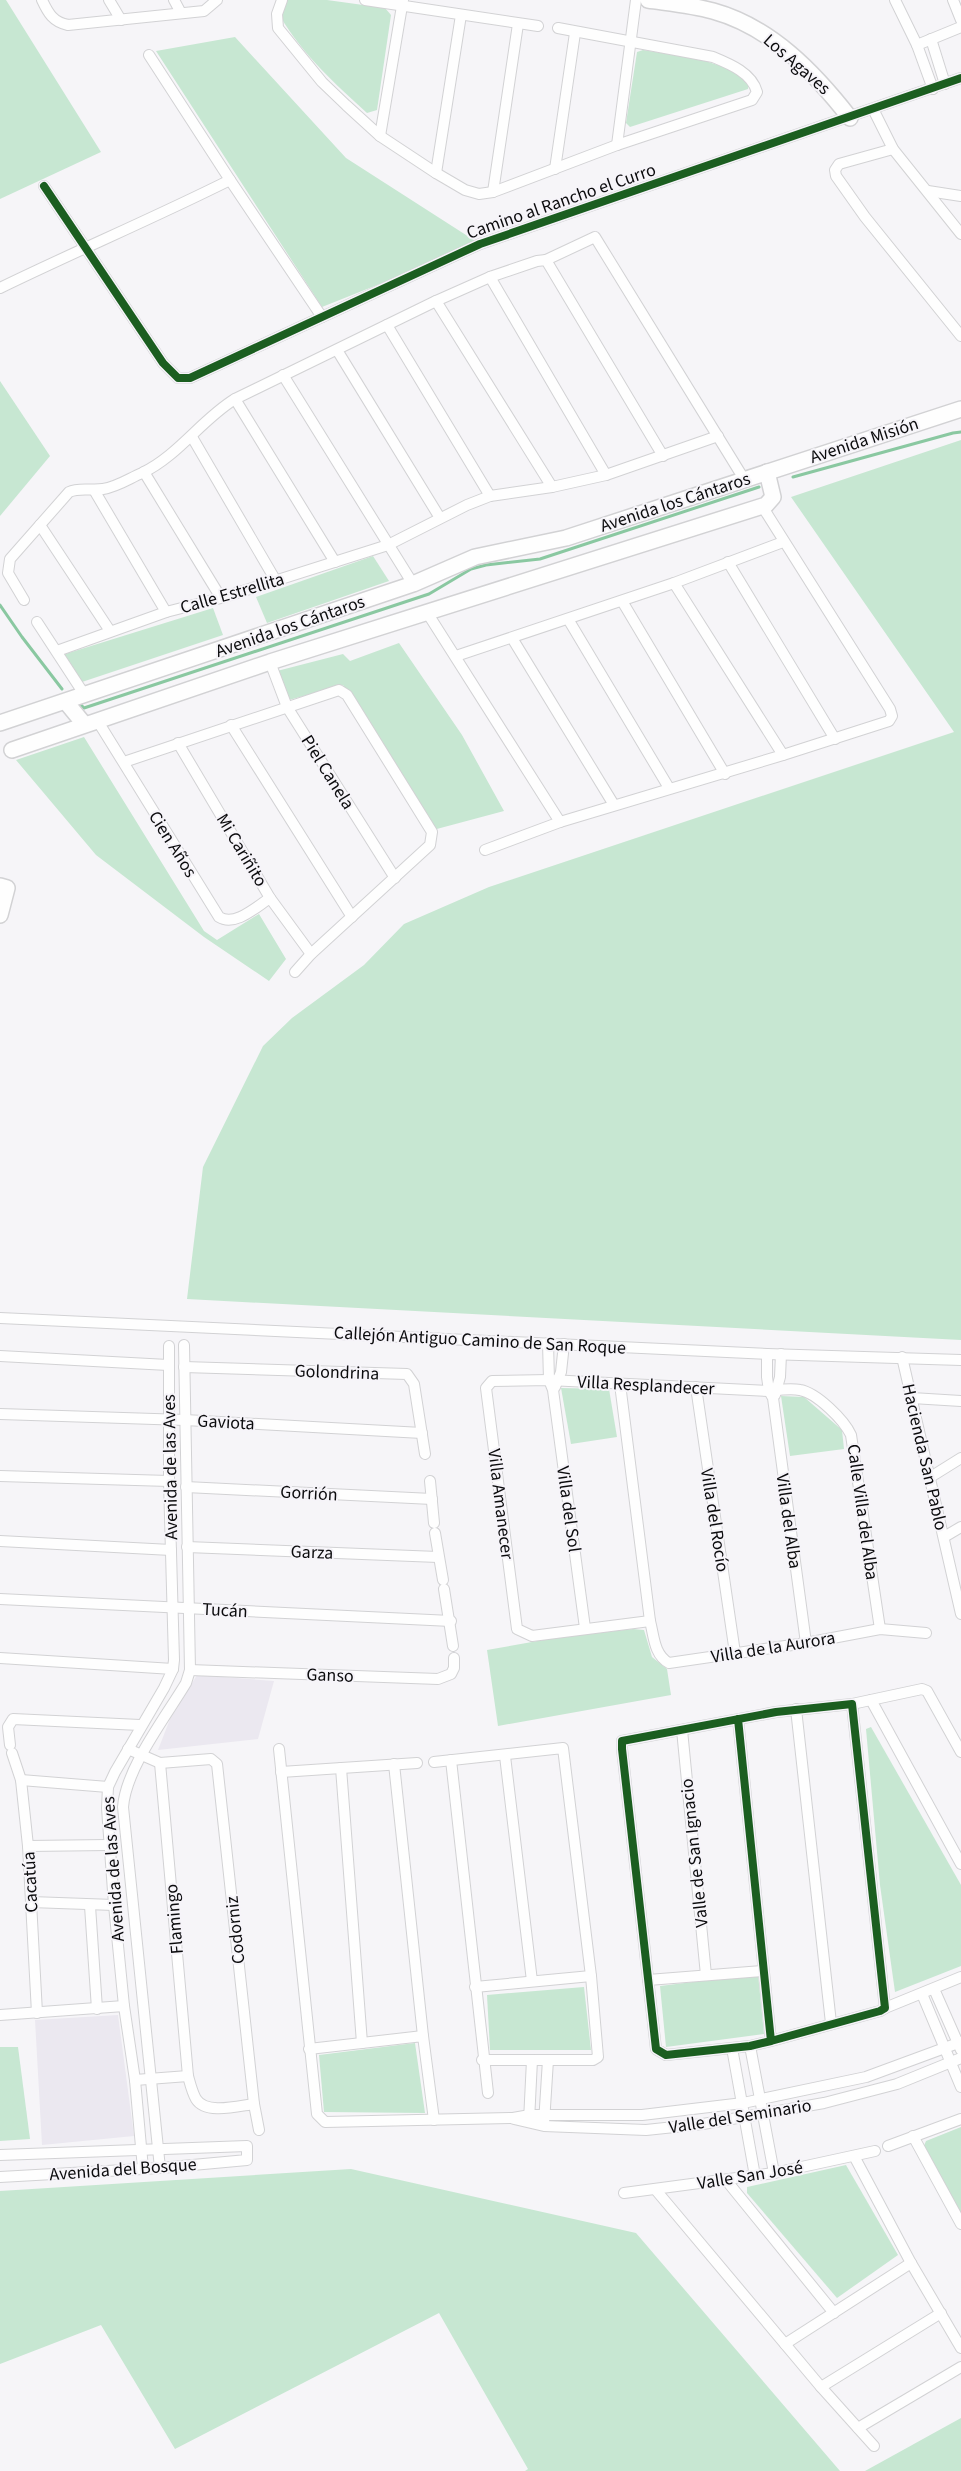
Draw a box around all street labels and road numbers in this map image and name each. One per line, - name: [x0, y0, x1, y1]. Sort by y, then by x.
- street label: Los Agaves: [758, 28, 836, 101]
- street label: Camino al Rancho el Curro: [463, 157, 659, 246]
- street label: Avenida Misión: [807, 411, 922, 470]
- street label: Avenida los Cántaros: [597, 466, 753, 539]
- street label: Calle Estrellita: [177, 567, 287, 620]
- street label: Avenida los Cántaros: [212, 589, 368, 664]
- street label: Piel Canela: [295, 730, 360, 814]
- street label: Cien Años: [142, 806, 203, 882]
- street label: Mi Cariñito: [210, 809, 273, 891]
- street label: Callejón Antiguo Camino de San Roque: [333, 1320, 627, 1361]
- street label: Golondrina: [294, 1359, 380, 1386]
- street label: Villa Resplandecer: [577, 1369, 716, 1402]
- street label: Hacienda San Pablo: [895, 1381, 954, 1533]
- street label: Avenida de las Aves: [157, 1394, 184, 1540]
- street label: Gaviota: [197, 1409, 255, 1436]
- street label: Calle Villa del Alba: [841, 1443, 884, 1582]
- street label: Villa Amanecer: [481, 1447, 520, 1561]
- street label: Villa del Sol: [550, 1464, 587, 1554]
- street label: Villa del Rocío: [694, 1466, 735, 1574]
- street label: Villa del Alba: [769, 1472, 808, 1570]
- street label: Gorrión: [280, 1480, 338, 1507]
- street label: Garza: [290, 1539, 334, 1566]
- street label: Tucán: [202, 1597, 248, 1624]
- street label: Villa de la Aurora: [709, 1625, 837, 1670]
- street label: Ganso: [306, 1662, 354, 1689]
- street label: Valle de San Ignacio: [674, 1777, 715, 1929]
- street label: Avenida de las Aves: [96, 1795, 131, 1942]
- street label: Cacatúa: [16, 1851, 45, 1913]
- street label: Flamingo: [159, 1883, 190, 1955]
- street label: Codorniz: [219, 1895, 251, 1965]
- street label: Valle del Seminario: [667, 2093, 813, 2140]
- street label: Avenida del Bosque: [49, 2152, 198, 2187]
- street label: Valle San José: [695, 2155, 805, 2196]

